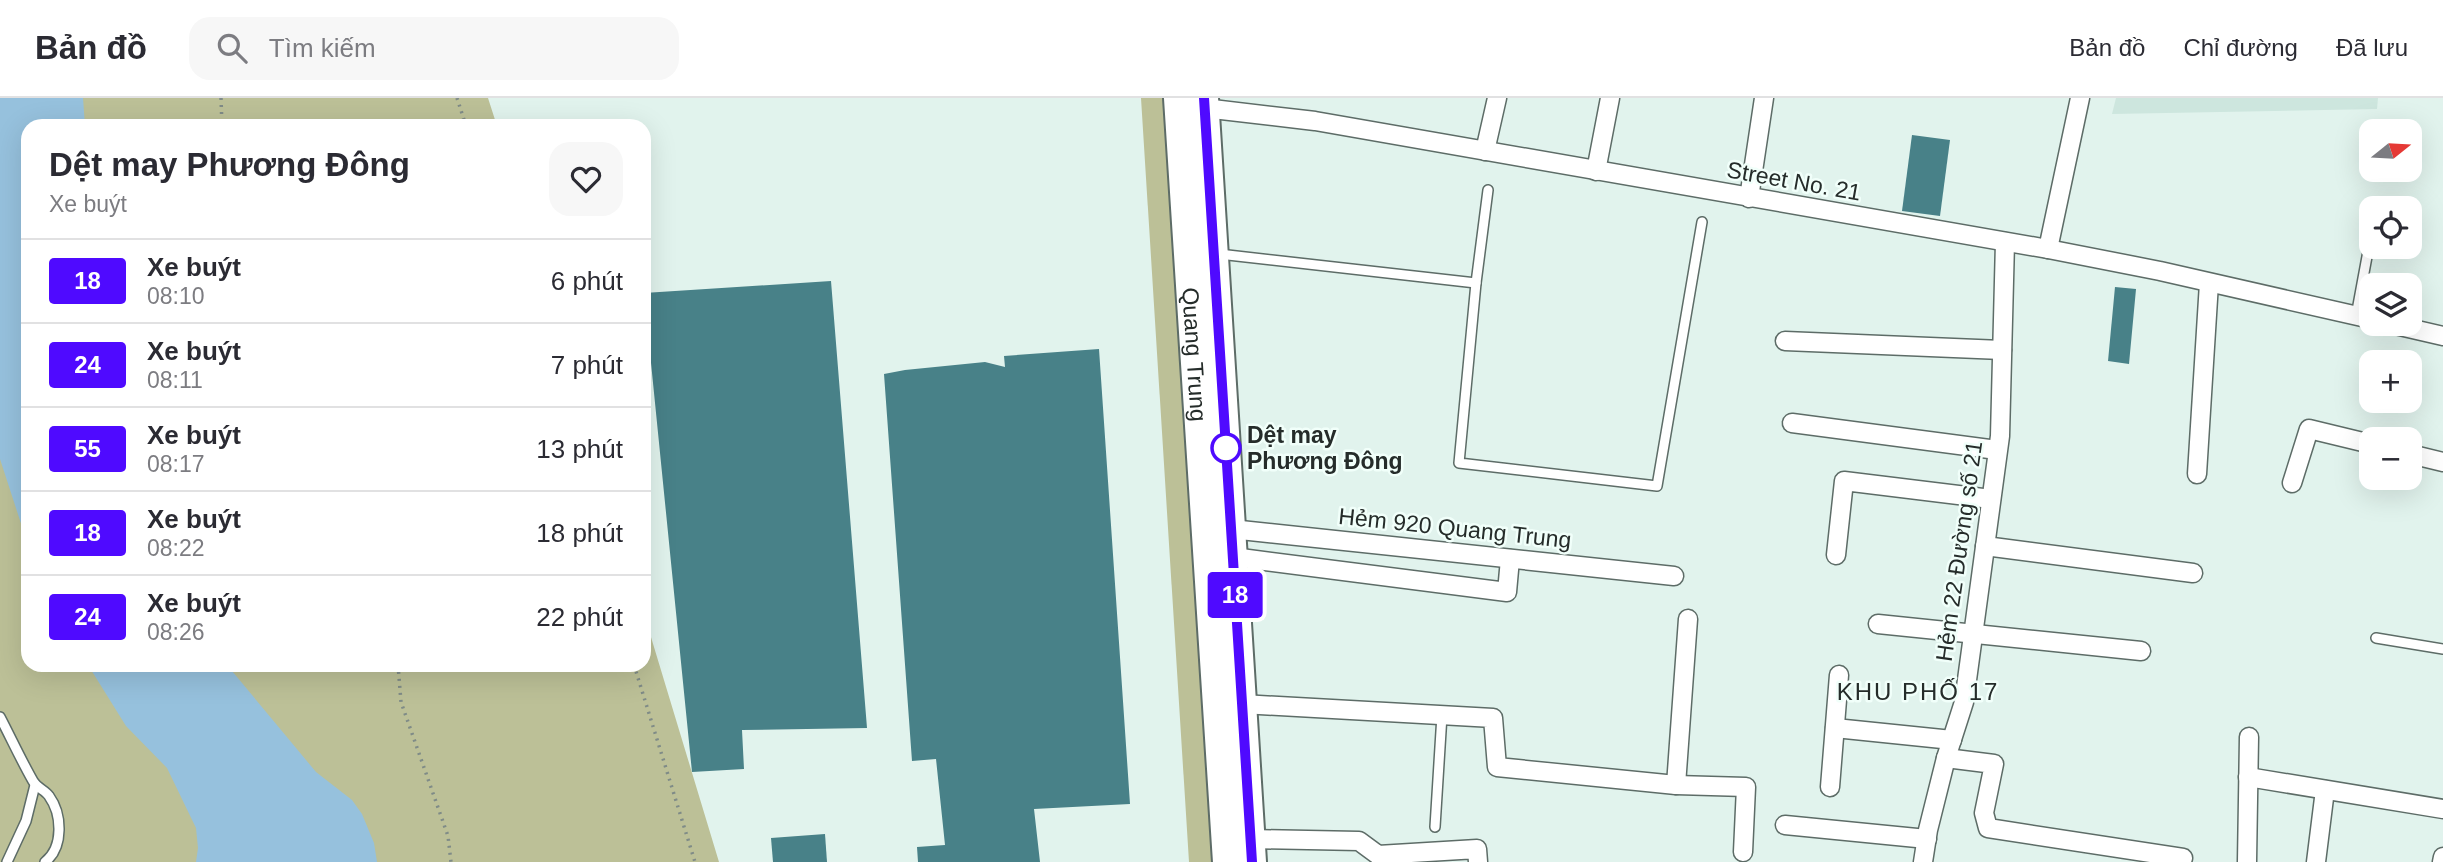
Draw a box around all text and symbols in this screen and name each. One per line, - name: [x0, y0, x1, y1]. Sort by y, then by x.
- search box: [189, 17, 679, 80]
- text: Bản đồ: [35, 29, 147, 66]
- icon: search: [213, 29, 251, 67]
- text: Tìm kiếm: [269, 33, 376, 63]
- text: Bản đồ: [2069, 34, 2145, 61]
- text: Chỉ đường: [2183, 34, 2298, 61]
- text: Đã lưu: [2336, 34, 2408, 61]
- north arrow: [2359, 119, 2422, 182]
- map controls: [2359, 119, 2422, 490]
- button: heart: [549, 142, 623, 216]
- text: Dệt may Phương Đông: [49, 146, 410, 183]
- street label: Street No. 21: [1725, 156, 1863, 206]
- text: Xe buýt: [49, 191, 127, 217]
- button: locate: [2359, 196, 2422, 259]
- text: Xe buýt: [147, 252, 241, 282]
- text: 6 phút: [551, 266, 623, 296]
- text: 18: [74, 267, 101, 294]
- button: layers: [2359, 273, 2422, 336]
- text: 08:10: [147, 283, 205, 309]
- street label: Quang Trung: [1177, 287, 1212, 422]
- text: Xe buýt: [147, 336, 241, 366]
- text: 7 phút: [551, 350, 623, 380]
- button: +: [2359, 350, 2422, 413]
- text: 24: [74, 351, 101, 378]
- text: 08:11: [147, 367, 203, 393]
- text: Xe buýt: [147, 420, 241, 450]
- place label: Dệt may Phương Đông: [1247, 422, 1403, 474]
- button: −: [2359, 427, 2422, 490]
- marker: Dệt may Phương Đông: [1211, 433, 1241, 463]
- text: 13 phút: [536, 434, 623, 464]
- text: 55: [74, 435, 101, 462]
- street label: Hẻm 22 Đường số 21: [1931, 439, 1987, 663]
- text: 08:17: [147, 451, 205, 477]
- street label: Hẻm 920 Quang Trung: [1337, 503, 1573, 553]
- text: Xe buýt: [147, 504, 241, 534]
- text: 18 phút: [536, 518, 623, 548]
- text: 18: [74, 519, 101, 546]
- text: 08:22: [147, 535, 205, 561]
- line badge: 18: [1204, 572, 1266, 618]
- text: 18: [1222, 581, 1248, 608]
- text: Xe buýt: [147, 588, 241, 618]
- text: 22 phút: [536, 602, 623, 632]
- text: 24: [74, 603, 101, 630]
- text: 08:26: [147, 619, 205, 645]
- district label: KHU PHỐ 17: [1837, 678, 1999, 705]

